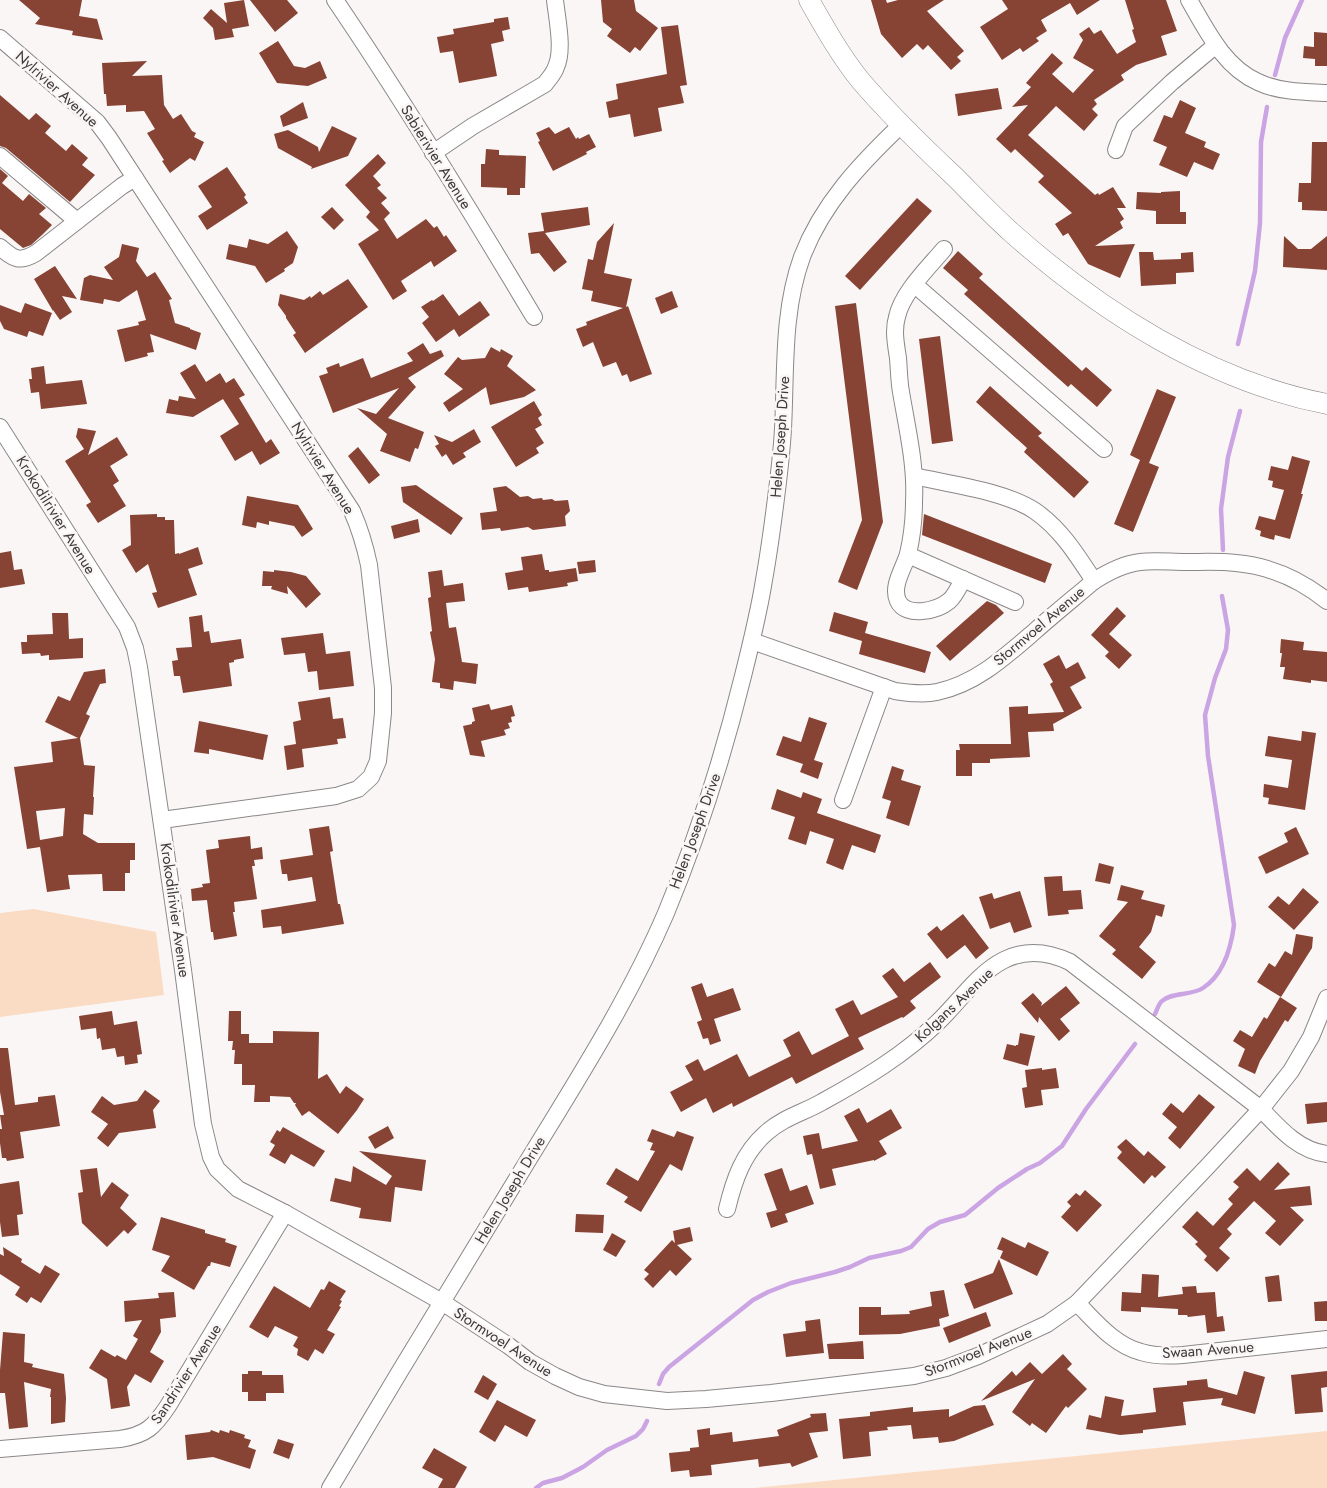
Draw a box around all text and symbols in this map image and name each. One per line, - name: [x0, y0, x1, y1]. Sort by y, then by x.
- street label: Nylrivier Avenue: [11, 46, 104, 133]
- street label: Sabierivier Avenue: [395, 101, 477, 214]
- street label: Helen Joseph Drive: [765, 375, 795, 499]
- street label: Nylrivier Avenue: [286, 418, 360, 519]
- street label: Krokodilrivier Avenue: [11, 452, 101, 579]
- street label: Stormvoel Avenue: [988, 581, 1090, 671]
- street label: Helen Joseph Drive: [664, 770, 726, 892]
- street label: Krokodilrivier Avenue: [155, 841, 195, 979]
- street label: Kolgans Avenue: [910, 962, 998, 1047]
- street label: Helen Joseph Drive: [469, 1132, 551, 1248]
- street label: Stormvoel Avenue: [449, 1302, 557, 1382]
- street label: Sandrivier Avenue: [145, 1319, 227, 1428]
- street label: Stormvoel Avenue: [921, 1321, 1035, 1383]
- street label: Swaan Avenue: [1161, 1336, 1255, 1364]

